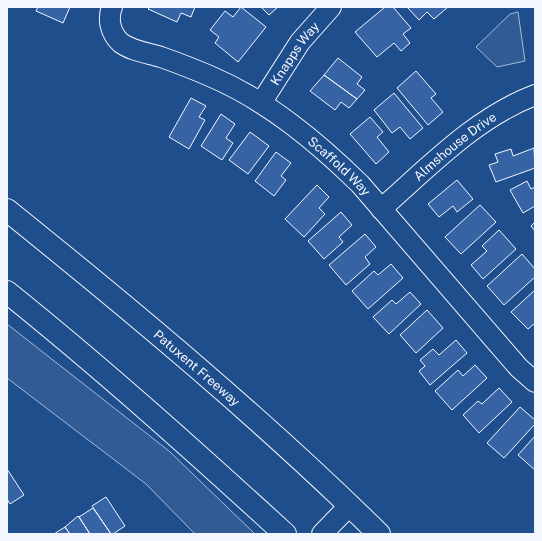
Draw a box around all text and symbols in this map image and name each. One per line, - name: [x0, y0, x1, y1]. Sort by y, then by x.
- street label: Knapps Way: [267, 19, 322, 88]
- street label: Almshouse Drive: [410, 109, 499, 184]
- street label: Scaffold Way: [305, 133, 374, 198]
- street label: Patuxent Freeway: [151, 327, 243, 409]

